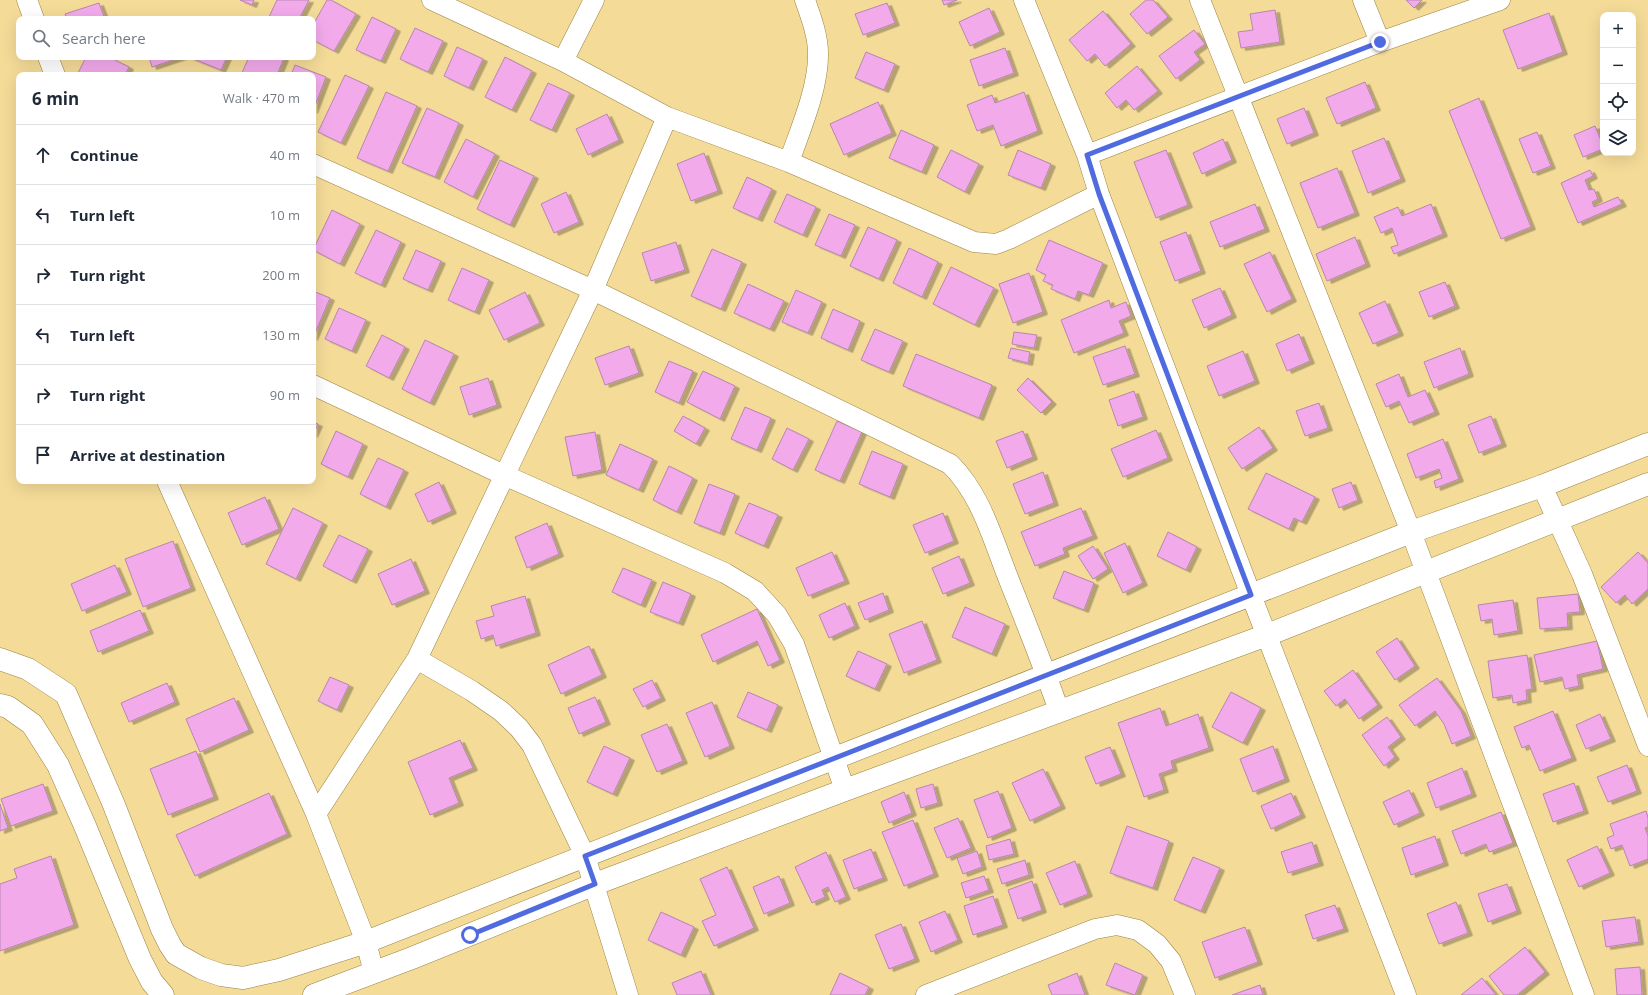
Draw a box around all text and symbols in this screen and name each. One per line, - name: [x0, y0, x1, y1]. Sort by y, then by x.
- map controls: [1600, 12, 1636, 156]
- button: +: [1600, 12, 1636, 48]
- search box: [16, 16, 316, 60]
- icon: search: [30, 27, 52, 49]
- text: Search here: [62, 28, 146, 48]
- route end: [1371, 33, 1389, 51]
- button: −: [1600, 48, 1636, 84]
- button: locate: [1600, 84, 1636, 120]
- text: 6 min: [32, 87, 79, 110]
- text: Walk · 470 m: [223, 89, 300, 107]
- button: layers: [1600, 120, 1636, 156]
- icon: ahead: [32, 144, 54, 166]
- text: Continue: [70, 145, 138, 165]
- text: 40 m: [270, 146, 300, 164]
- icon: left: [32, 204, 54, 226]
- text: Turn left: [70, 205, 135, 225]
- text: 10 m: [270, 206, 300, 224]
- icon: right: [32, 264, 54, 286]
- text: Turn right: [70, 265, 145, 285]
- text: 200 m: [262, 266, 300, 284]
- icon: left: [32, 324, 54, 346]
- text: Turn left: [70, 325, 135, 345]
- text: 130 m: [262, 326, 300, 344]
- icon: right: [32, 384, 54, 406]
- text: Turn right: [70, 385, 145, 405]
- text: 90 m: [270, 386, 300, 404]
- icon: arrive: [32, 444, 54, 466]
- text: Arrive at destination: [70, 445, 225, 465]
- route start: [461, 926, 479, 944]

